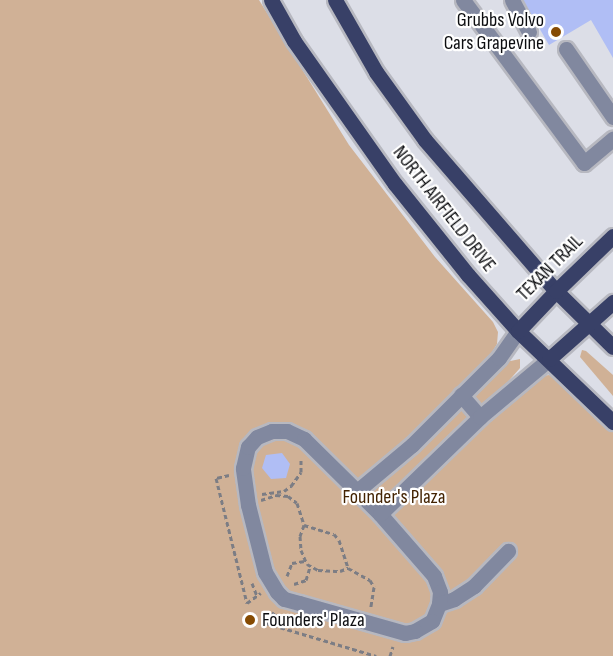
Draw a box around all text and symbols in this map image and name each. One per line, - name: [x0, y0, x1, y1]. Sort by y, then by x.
- place label: Grubbs Volvo Cars Grapevine: [444, 8, 544, 55]
- marker: Grubbs Volvo Cars Grapevine: [549, 25, 563, 39]
- street label: NORTH AIRFIELD DRIVE: [387, 141, 501, 277]
- street label: TEXAN TRAIL: [512, 230, 588, 306]
- park label: Founder's Plaza: [342, 485, 446, 509]
- place label: Founders' Plaza: [262, 608, 365, 632]
- marker: Founders' Plaza: [243, 613, 257, 627]

